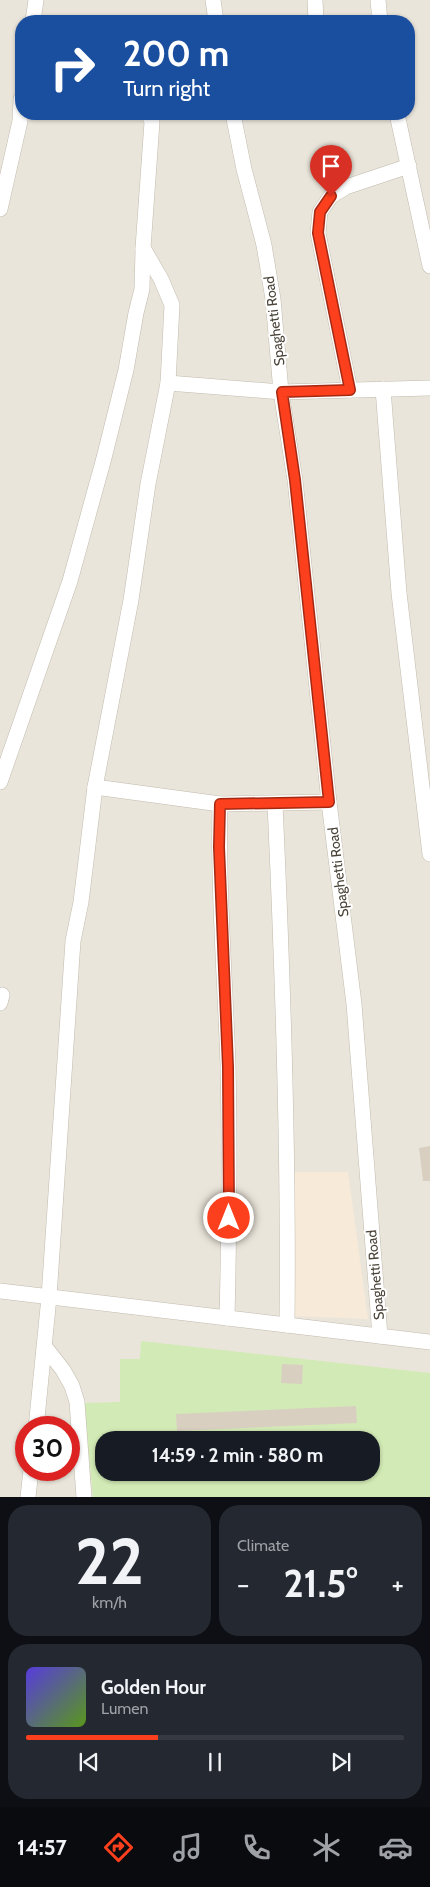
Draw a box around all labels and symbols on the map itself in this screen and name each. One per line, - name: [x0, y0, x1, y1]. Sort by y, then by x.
- pin: [310, 145, 352, 196]
- street label: Spaghetti Road: [260, 275, 288, 367]
- street label: Spaghetti Road: [324, 826, 352, 918]
- position arrow: [202, 1191, 254, 1243]
- street label: Spaghetti Road: [362, 1229, 388, 1321]
- speed limit sign: 30: [15, 1416, 80, 1481]

